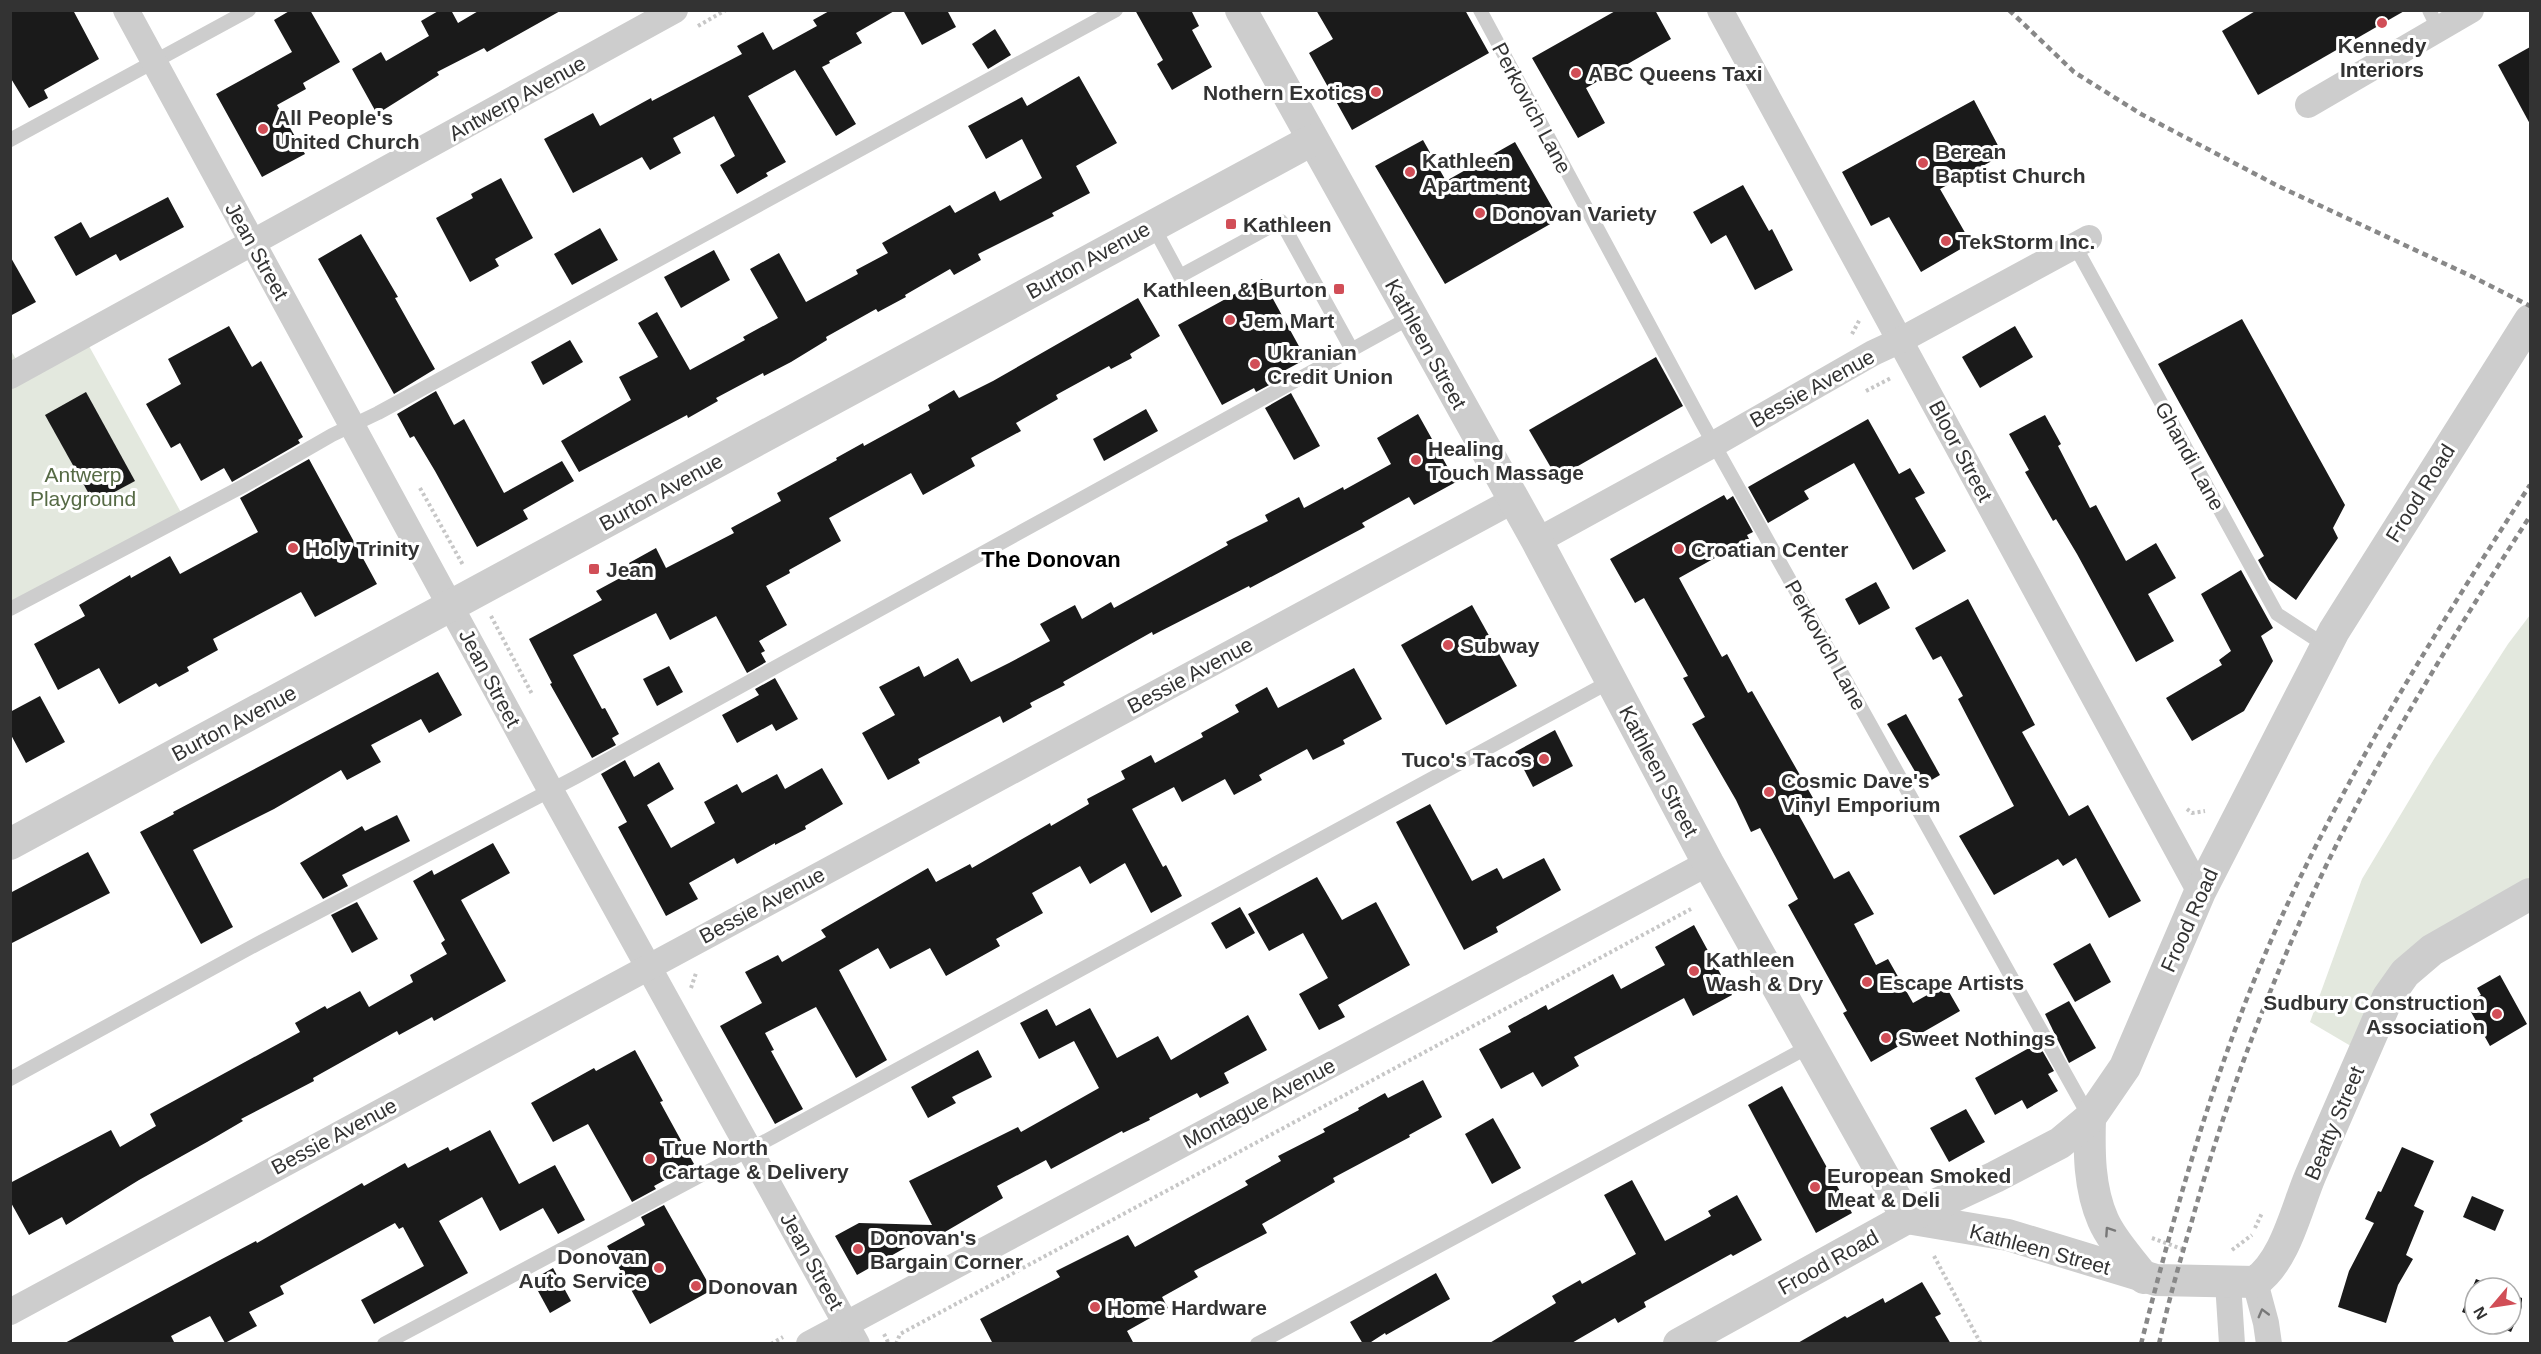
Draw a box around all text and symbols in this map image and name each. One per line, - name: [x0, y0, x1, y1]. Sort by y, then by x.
- marker: Kennedy Interiors: [2375, 16, 2389, 30]
- place label: Kennedy Interiors: [2338, 34, 2427, 81]
- street label: Perkovich Lane: [1488, 39, 1576, 177]
- street label: Antwerp Avenue: [445, 51, 589, 145]
- place label: ABC Queens Taxi: [1588, 62, 1763, 85]
- marker: ABC Queens Taxi: [1569, 66, 1583, 80]
- place label: Nothern Exotics: [1203, 81, 1364, 104]
- marker: Nothern Exotics: [1369, 85, 1383, 99]
- place label: All People's United Church: [275, 106, 420, 153]
- marker: All People's United Church: [256, 122, 270, 136]
- place label: Berean Baptist Church: [1935, 140, 2086, 187]
- place label: Kathleen Apartment: [1422, 149, 1527, 196]
- marker: Berean Baptist Church: [1916, 156, 1930, 170]
- marker: Kathleen Apartment: [1403, 165, 1417, 179]
- street label: Jean Street: [221, 198, 293, 304]
- place label: Donovan Variety: [1492, 202, 1657, 225]
- marker: Donovan Variety: [1473, 206, 1487, 220]
- place label: Kathleen: [1243, 213, 1332, 236]
- street label: Burton Avenue: [1022, 217, 1154, 303]
- marker: Kathleen: [1224, 217, 1238, 231]
- place label: TekStorm Inc.: [1958, 230, 2095, 253]
- marker: TekStorm Inc.: [1939, 234, 1953, 248]
- street label: Kathleen Street: [1381, 275, 1471, 413]
- place label: Kathleen & Burton: [1143, 278, 1327, 301]
- marker: Kathleen & Burton: [1332, 282, 1346, 296]
- place label: Jem Mart: [1242, 309, 1334, 332]
- marker: Jem Mart: [1223, 313, 1237, 327]
- place label: Ukranian Credit Union: [1267, 341, 1393, 388]
- street label: Bessie Avenue: [1746, 344, 1878, 432]
- marker: Ukranian Credit Union: [1248, 357, 1262, 371]
- street label: Bloor Street: [1925, 397, 1997, 505]
- street label: Ghandi Lane: [2151, 398, 2229, 514]
- place label: Healing Touch Massage: [1428, 437, 1584, 484]
- street label: Frood Road: [2381, 440, 2459, 546]
- street label: Burton Avenue: [595, 449, 727, 535]
- marker: Healing Touch Massage: [1409, 453, 1423, 467]
- park label: Antwerp Playground: [30, 463, 136, 510]
- place label: Holy Trinity: [305, 537, 420, 560]
- place label: Croatian Center: [1691, 538, 1849, 561]
- marker: Holy Trinity: [286, 541, 300, 555]
- marker: Croatian Center: [1672, 542, 1686, 556]
- district label: The Donovan: [981, 547, 1121, 572]
- place label: Jean: [606, 558, 654, 581]
- marker: Jean: [587, 562, 601, 576]
- street label: Perkovich Lane: [1781, 576, 1871, 714]
- street label: Jean Street: [455, 625, 525, 731]
- street label: Bessie Avenue: [1123, 632, 1257, 718]
- place label: Subway: [1460, 634, 1540, 657]
- marker: Subway: [1441, 638, 1455, 652]
- street label: Burton Avenue: [168, 681, 300, 765]
- street label: Kathleen Street: [1615, 702, 1703, 840]
- place label: Tuco's Tacos: [1402, 748, 1532, 771]
- marker: Tuco's Tacos: [1537, 752, 1551, 766]
- place label: Cosmic Dave's Vinyl Emporium: [1781, 769, 1940, 816]
- marker: Cosmic Dave's Vinyl Emporium: [1762, 785, 1776, 799]
- street label: Bessie Avenue: [695, 862, 829, 948]
- street label: Frood Road: [2156, 865, 2222, 975]
- place label: Kathleen Wash & Dry: [1706, 948, 1823, 995]
- marker: Kathleen Wash & Dry: [1687, 964, 1701, 978]
- place label: Escape Artists: [1879, 971, 2024, 994]
- marker: Escape Artists: [1860, 975, 1874, 989]
- place label: Sudbury Construction Association: [2263, 991, 2485, 1038]
- marker: Sudbury Construction Association: [2490, 1007, 2504, 1021]
- place label: Sweet Nothings: [1898, 1027, 2056, 1050]
- marker: Sweet Nothings: [1879, 1031, 1893, 1045]
- street label: Montague Avenue: [1179, 1053, 1339, 1153]
- street label: Beatty Street: [2300, 1062, 2368, 1183]
- street label: Bessie Avenue: [267, 1093, 401, 1179]
- place label: True North Cartage & Delivery: [662, 1136, 849, 1183]
- marker: True North Cartage & Delivery: [643, 1152, 657, 1166]
- place label: European Smoked Meat & Deli: [1827, 1164, 2011, 1211]
- marker: European Smoked Meat & Deli: [1808, 1180, 1822, 1194]
- street label: Jean Street: [776, 1208, 848, 1314]
- street label: Kathleen Street: [1967, 1219, 2113, 1279]
- street label: Frood Road: [1774, 1225, 1882, 1299]
- place label: Donovan's Bargain Corner: [870, 1226, 1023, 1273]
- one-way arrow: [2106, 1226, 2117, 1237]
- marker: Donovan's Bargain Corner: [851, 1242, 865, 1256]
- place label: Donovan Auto Service: [519, 1245, 647, 1292]
- marker: Donovan Auto Service: [652, 1261, 666, 1275]
- place label: Donovan: [708, 1275, 798, 1298]
- north arrow: [2463, 1276, 2523, 1336]
- marker: Donovan: [689, 1279, 703, 1293]
- place label: Home Hardware: [1107, 1296, 1267, 1319]
- marker: Home Hardware: [1088, 1300, 1102, 1314]
- text: N: [2470, 1304, 2491, 1322]
- one-way arrow: [2258, 1308, 2271, 1318]

